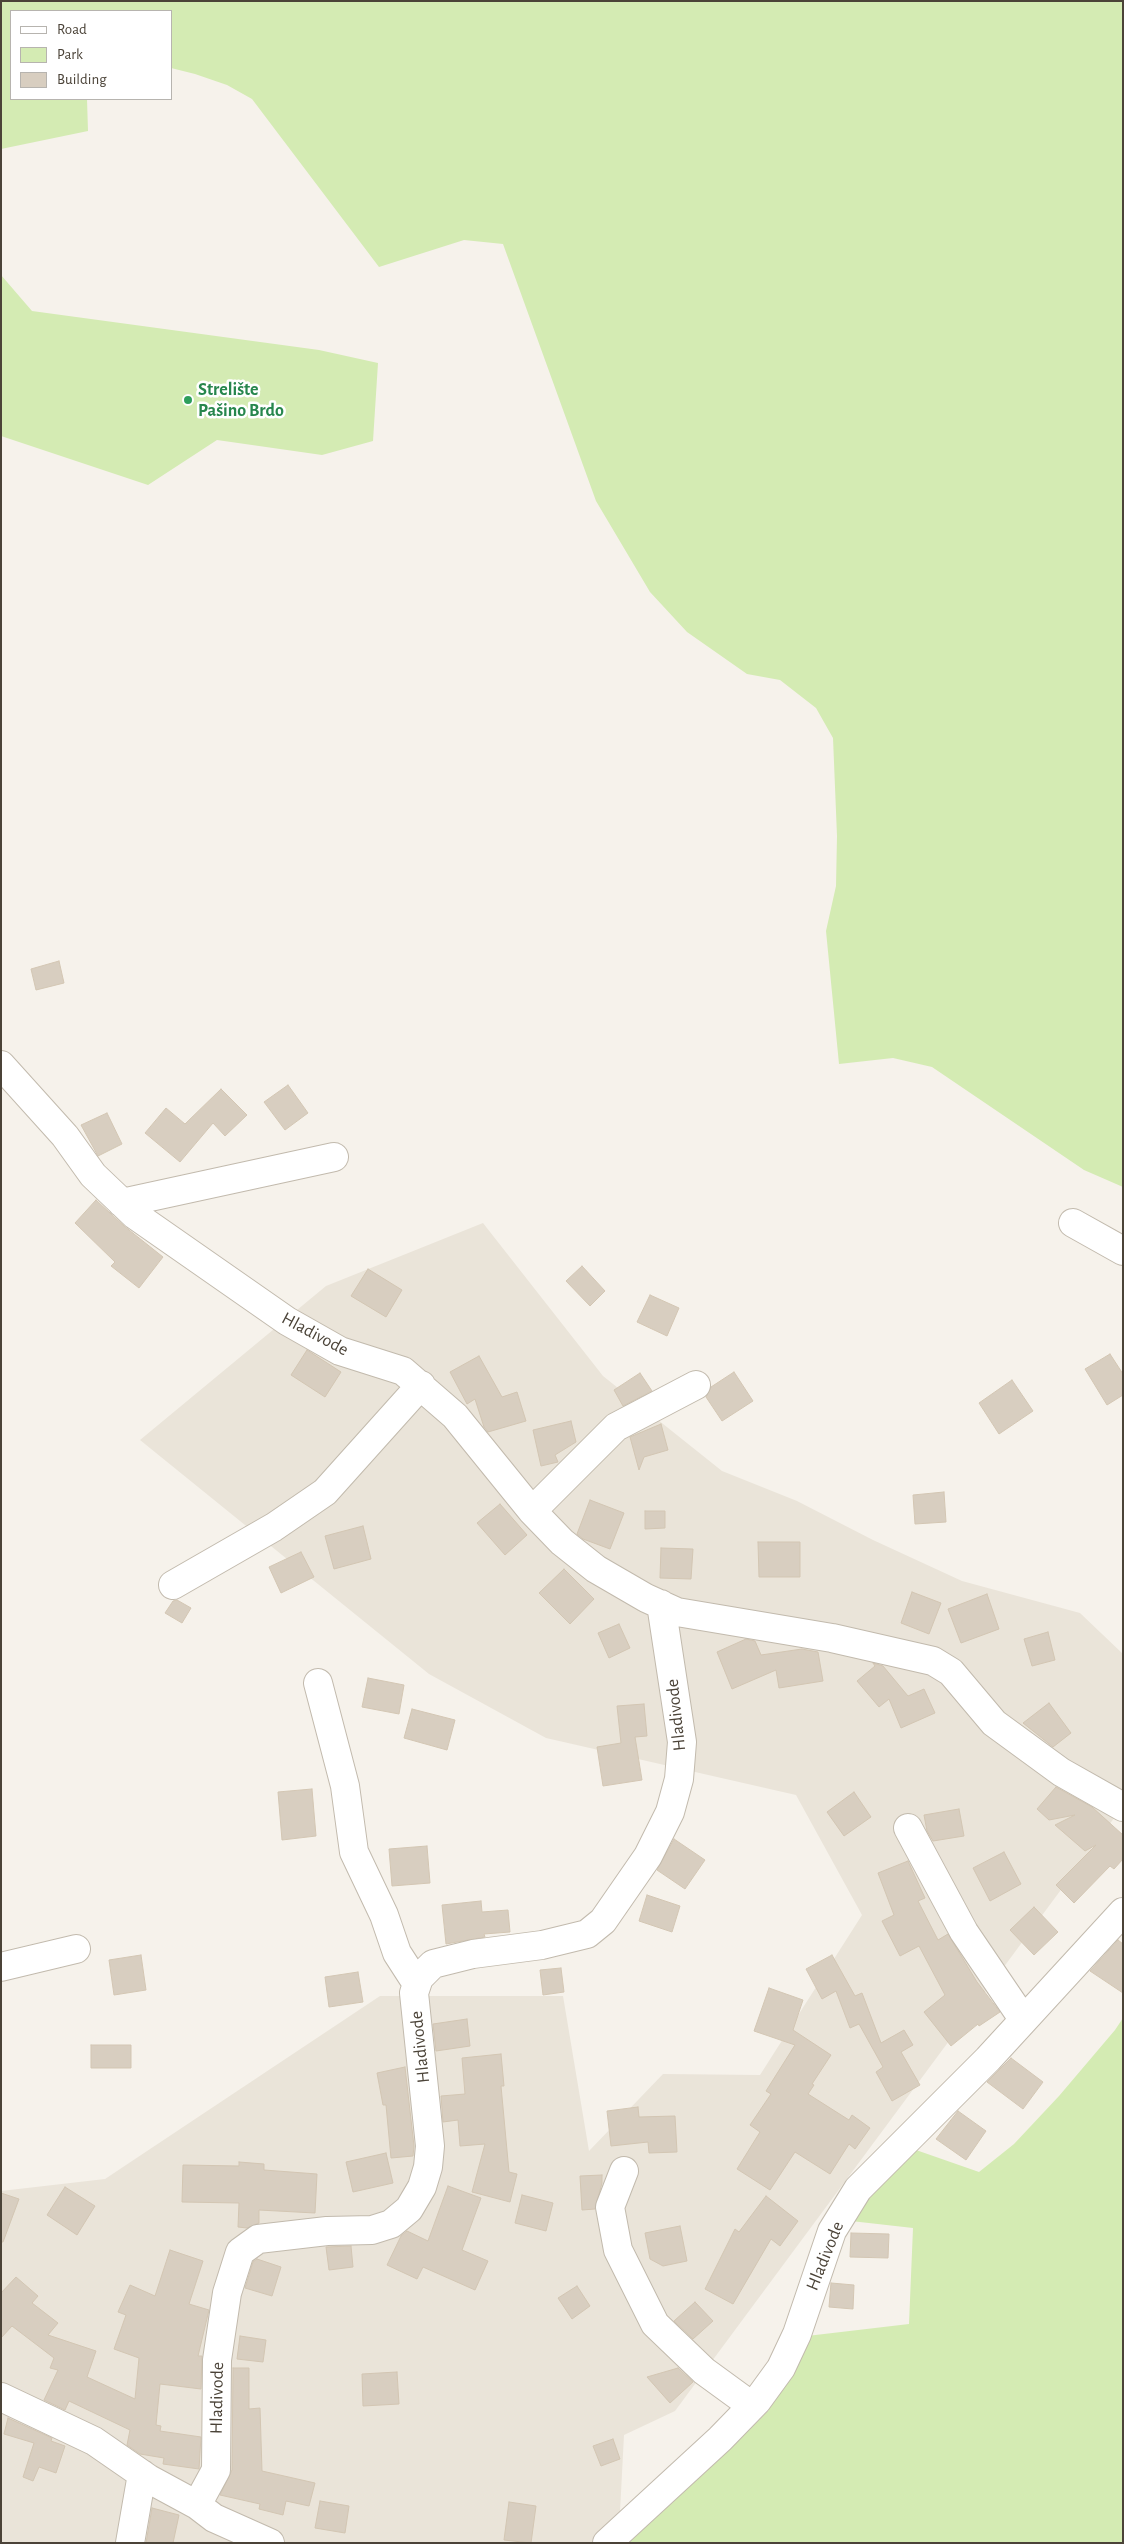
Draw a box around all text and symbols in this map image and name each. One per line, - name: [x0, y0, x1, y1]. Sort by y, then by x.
- legend: [10, 10, 172, 100]
- text: Road: [57, 22, 87, 37]
- text: Park: [57, 47, 83, 62]
- text: Building: [57, 72, 107, 87]
- place label: Strelište Pašino Brdo: [198, 379, 284, 422]
- marker: Strelište Pašino Brdo: [182, 394, 194, 406]
- street label: Hladivode: [278, 1307, 352, 1361]
- street label: Hladivode: [661, 1678, 691, 1752]
- street label: Hladivode: [405, 2010, 435, 2084]
- street label: Hladivode: [801, 2218, 849, 2294]
- street label: Hladivode: [206, 2362, 228, 2434]

